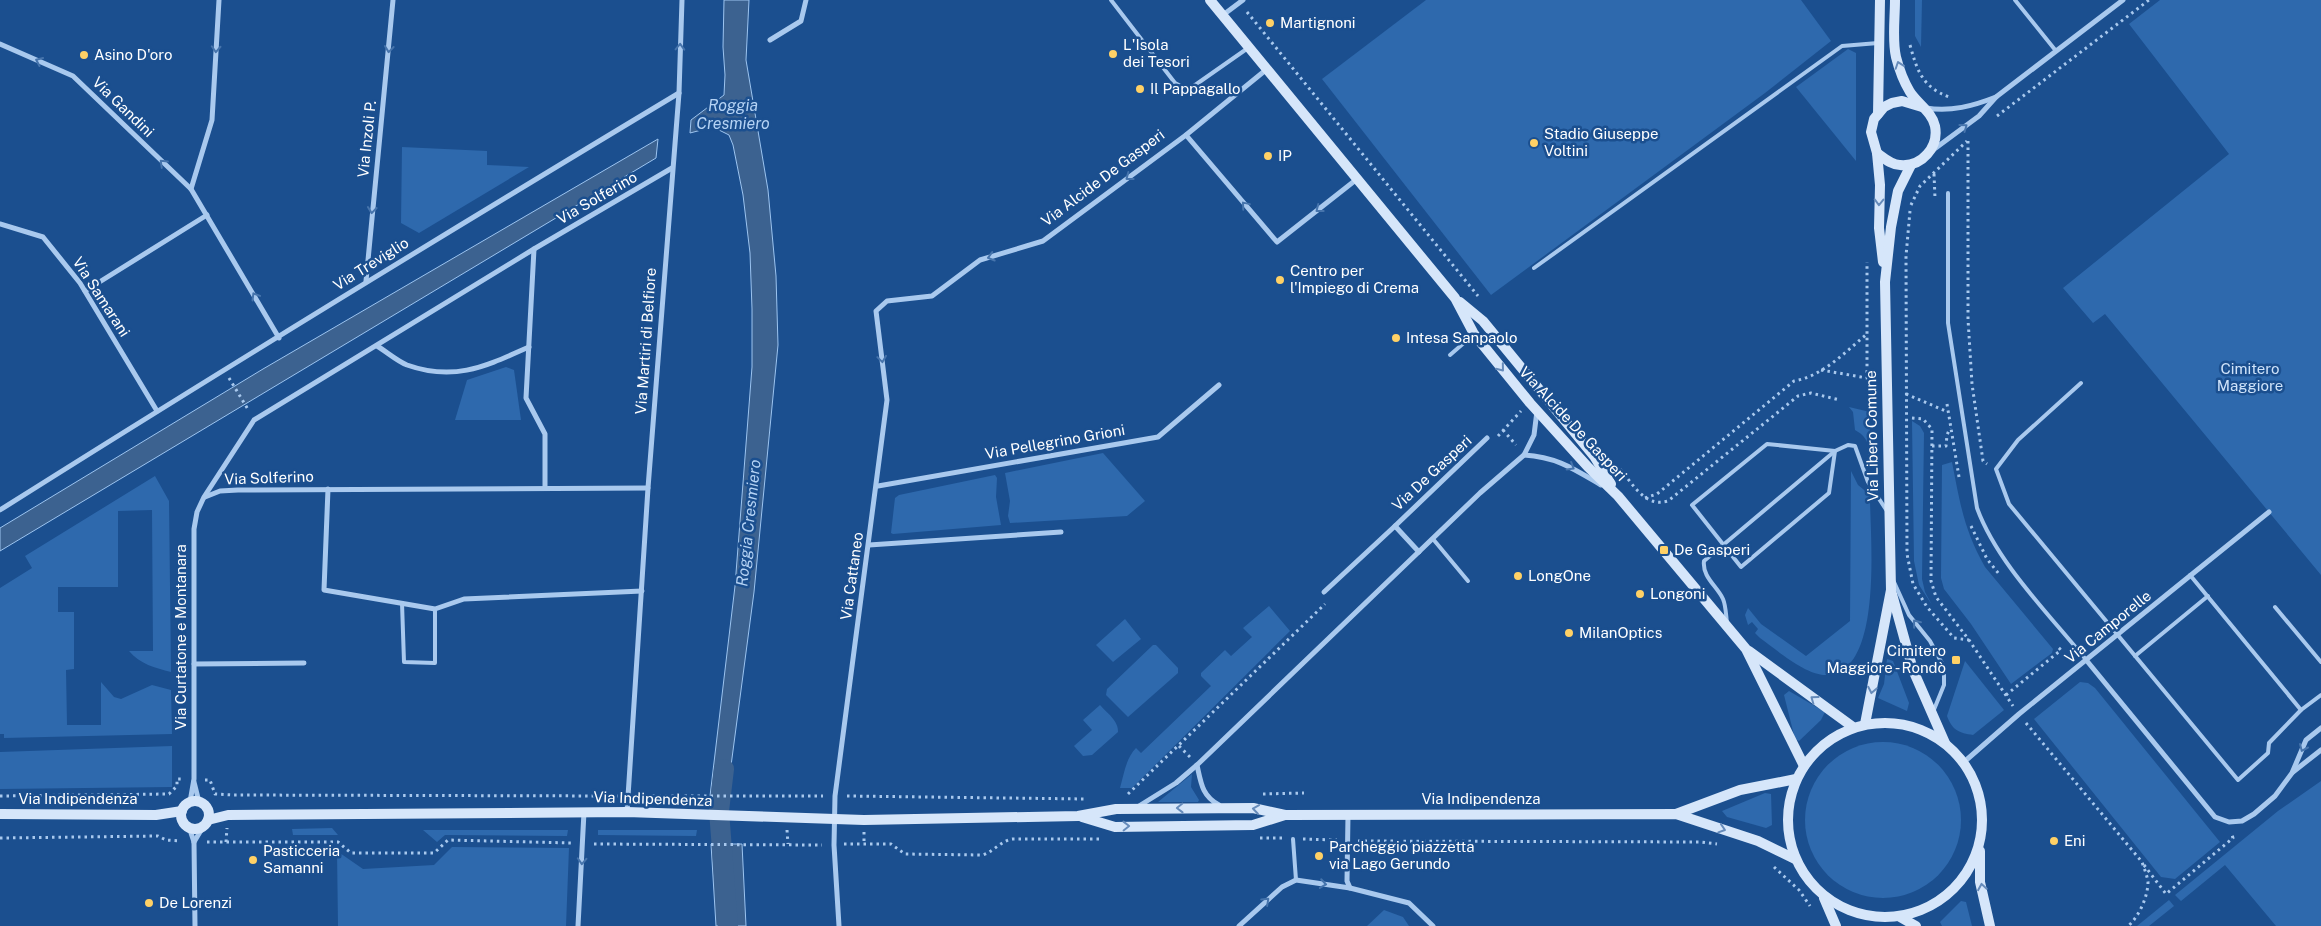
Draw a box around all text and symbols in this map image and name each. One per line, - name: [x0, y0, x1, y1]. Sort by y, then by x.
- place label: Martignoni: [1280, 14, 1356, 31]
- marker: Martignoni: [1264, 17, 1276, 29]
- place label: L'Isola dei Tesori: [1123, 36, 1190, 70]
- one-way arrow: [675, 42, 686, 50]
- one-way arrow: [211, 45, 222, 53]
- one-way arrow: [384, 45, 395, 53]
- place label: Asino D'oro: [94, 46, 172, 63]
- marker: L'Isola dei Tesori: [1107, 48, 1119, 60]
- marker: Asino D'oro: [78, 49, 90, 61]
- one-way arrow: [35, 57, 44, 68]
- one-way arrow: [1895, 62, 1905, 70]
- street label: Via Gandini: [89, 73, 158, 140]
- place label: Il Pappagallo: [1150, 80, 1241, 97]
- marker: Il Pappagallo: [1134, 83, 1146, 95]
- water label: Roggia Cresmiero: [696, 96, 770, 133]
- street label: Via Inzoli P.: [354, 100, 379, 178]
- one-way arrow: [1958, 124, 1968, 133]
- place label: Stadio Giuseppe Voltini: [1544, 125, 1659, 159]
- street label: Via Alcide De Gasperi: [1038, 126, 1168, 229]
- marker: Stadio Giuseppe Voltini: [1528, 137, 1540, 149]
- place label: IP: [1278, 147, 1292, 164]
- marker: IP: [1262, 150, 1274, 162]
- one-way arrow: [160, 160, 169, 169]
- street label: Via Solferino: [554, 168, 640, 227]
- one-way arrow: [1125, 171, 1135, 180]
- one-way arrow: [1874, 198, 1885, 206]
- one-way arrow: [1243, 202, 1251, 211]
- one-way arrow: [1316, 204, 1325, 212]
- one-way arrow: [367, 206, 378, 214]
- street label: Via Treviglio: [330, 234, 411, 293]
- one-way arrow: [987, 251, 995, 261]
- street label: Via Samarani: [69, 254, 133, 340]
- place label: Centro per l'Impiego di Crema: [1290, 262, 1419, 296]
- street label: Via Martiri di Belfiore: [632, 267, 659, 415]
- marker: Centro per l'Impiego di Crema: [1274, 274, 1286, 286]
- one-way arrow: [251, 292, 261, 301]
- place label: Intesa Sanpaolo: [1406, 329, 1517, 346]
- marker: Intesa Sanpaolo: [1390, 332, 1402, 344]
- one-way arrow: [876, 356, 887, 364]
- park label: Cimitero Maggiore: [2217, 360, 2283, 394]
- one-way arrow: [1496, 362, 1505, 371]
- street label: Via Alcide De Gasperi: [1516, 363, 1631, 484]
- street label: Via Libero Comune: [1862, 370, 1881, 502]
- street label: Via Pellegrino Grioni: [984, 421, 1126, 462]
- street label: Via De Gasperi: [1389, 432, 1475, 514]
- water label: Roggia Cresmiero: [732, 458, 765, 587]
- one-way arrow: [1565, 460, 1574, 470]
- street label: Via Solferino: [224, 467, 314, 488]
- street label: Via Cattaneo: [837, 531, 866, 621]
- place label: De Gasperi: [1674, 541, 1750, 558]
- street label: Via Curtatone e Montanara: [172, 544, 189, 730]
- marker: De Gasperi: [1658, 544, 1670, 556]
- place label: LongOne: [1528, 567, 1591, 584]
- marker: LongOne: [1512, 570, 1524, 582]
- place label: Longoni: [1650, 585, 1705, 602]
- street label: Via Camporelle: [2061, 587, 2154, 667]
- marker: Longoni: [1634, 588, 1646, 600]
- one-way arrow: [1914, 620, 1922, 629]
- place label: MilanOptics: [1579, 624, 1662, 641]
- marker: MilanOptics: [1563, 627, 1575, 639]
- place label: Cimitero Maggiore - Rondò: [1826, 642, 1946, 676]
- marker: Cimitero Maggiore - Rondò: [1950, 654, 1962, 666]
- one-way arrow: [1867, 685, 1877, 694]
- one-way arrow: [1811, 696, 1820, 704]
- one-way arrow: [2299, 743, 2310, 752]
- street label: Via Indipendenza: [593, 788, 713, 809]
- street label: Via Indipendenza: [18, 790, 138, 807]
- street label: Via Indipendenza: [1421, 790, 1541, 807]
- one-way arrow: [1176, 803, 1184, 813]
- one-way arrow: [1252, 804, 1260, 815]
- one-way arrow: [1122, 821, 1130, 832]
- one-way arrow: [1718, 823, 1726, 833]
- place label: Eni: [2064, 832, 2085, 849]
- marker: Eni: [2048, 835, 2060, 847]
- place label: Parcheggio piazzetta via Lago Gerundo: [1329, 838, 1475, 872]
- place label: Pasticceria Samanni: [263, 842, 340, 876]
- marker: Parcheggio piazzetta via Lago Gerundo: [1313, 850, 1325, 862]
- marker: Pasticceria Samanni: [247, 854, 259, 866]
- one-way arrow: [576, 857, 587, 865]
- one-way arrow: [1319, 879, 1327, 889]
- one-way arrow: [1977, 883, 1987, 891]
- place label: De Lorenzi: [159, 894, 232, 911]
- marker: De Lorenzi: [143, 897, 155, 909]
- one-way arrow: [1261, 898, 1270, 907]

